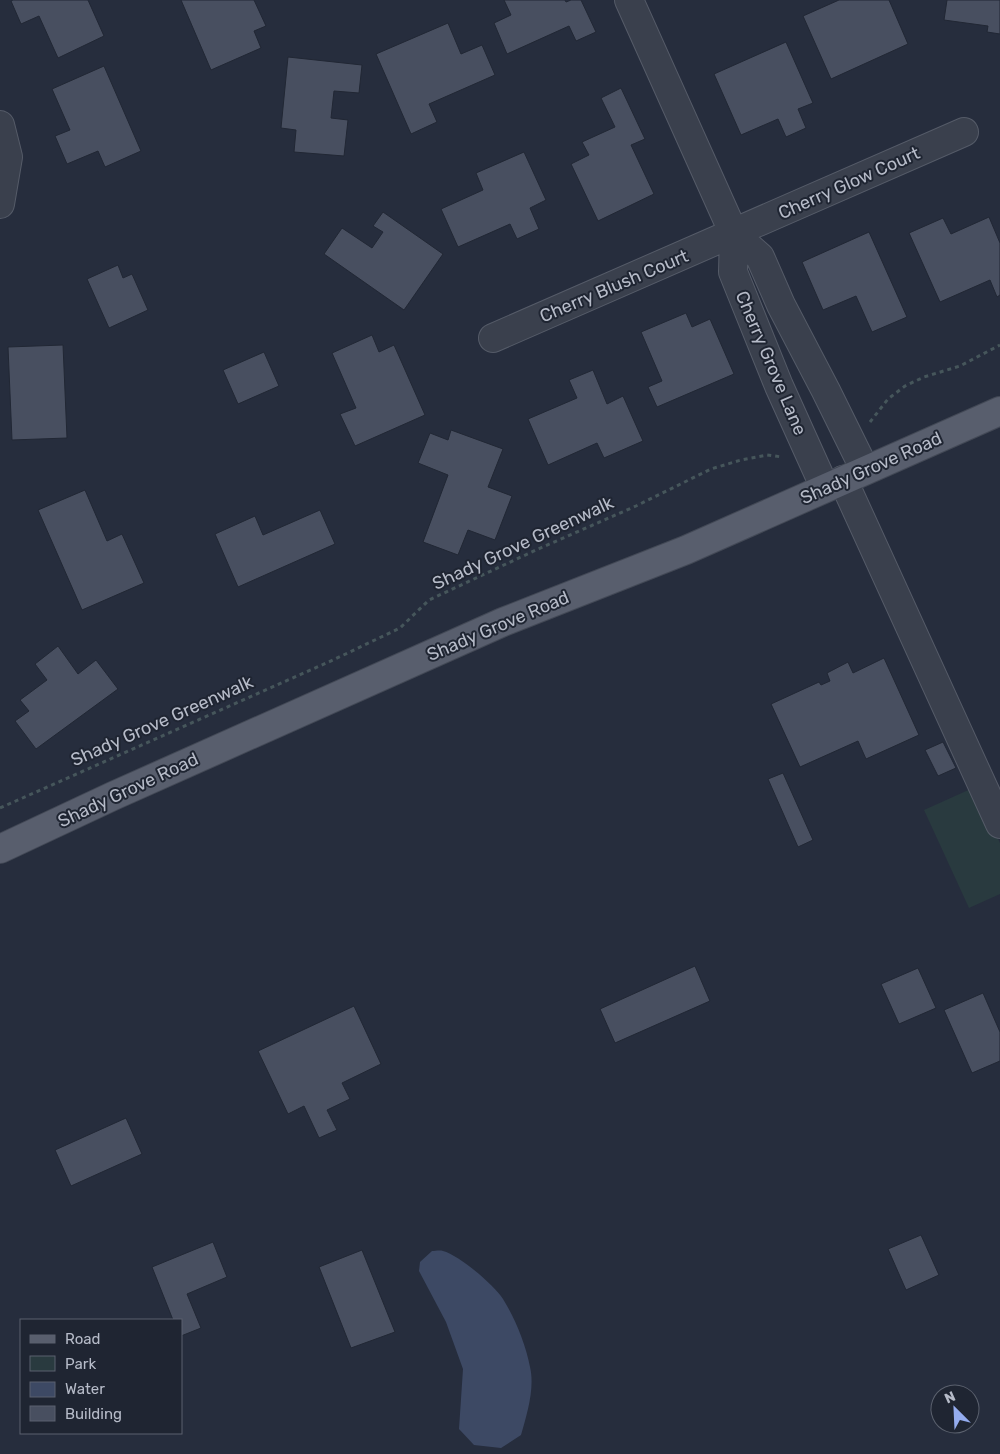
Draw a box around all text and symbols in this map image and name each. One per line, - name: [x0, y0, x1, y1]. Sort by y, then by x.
- street label: Cherry Glow Court: [775, 142, 923, 224]
- street label: Cherry Blush Court: [536, 245, 692, 327]
- street label: Cherry Grove Lane: [731, 288, 811, 438]
- street label: Shady Grove Road: [797, 427, 945, 509]
- street label: Shady Grove Greenwalk: [429, 491, 618, 595]
- street label: Shady Grove Road: [424, 586, 572, 666]
- street label: Shady Grove Greenwalk: [67, 671, 257, 771]
- street label: Shady Grove Road: [54, 748, 202, 832]
- legend: [20, 1319, 182, 1434]
- text: Road: [65, 1330, 101, 1348]
- text: Park: [65, 1355, 96, 1373]
- text: Water: [65, 1380, 105, 1398]
- north arrow: [930, 1384, 980, 1434]
- text: N: [942, 1388, 958, 1407]
- text: Building: [65, 1405, 122, 1423]

